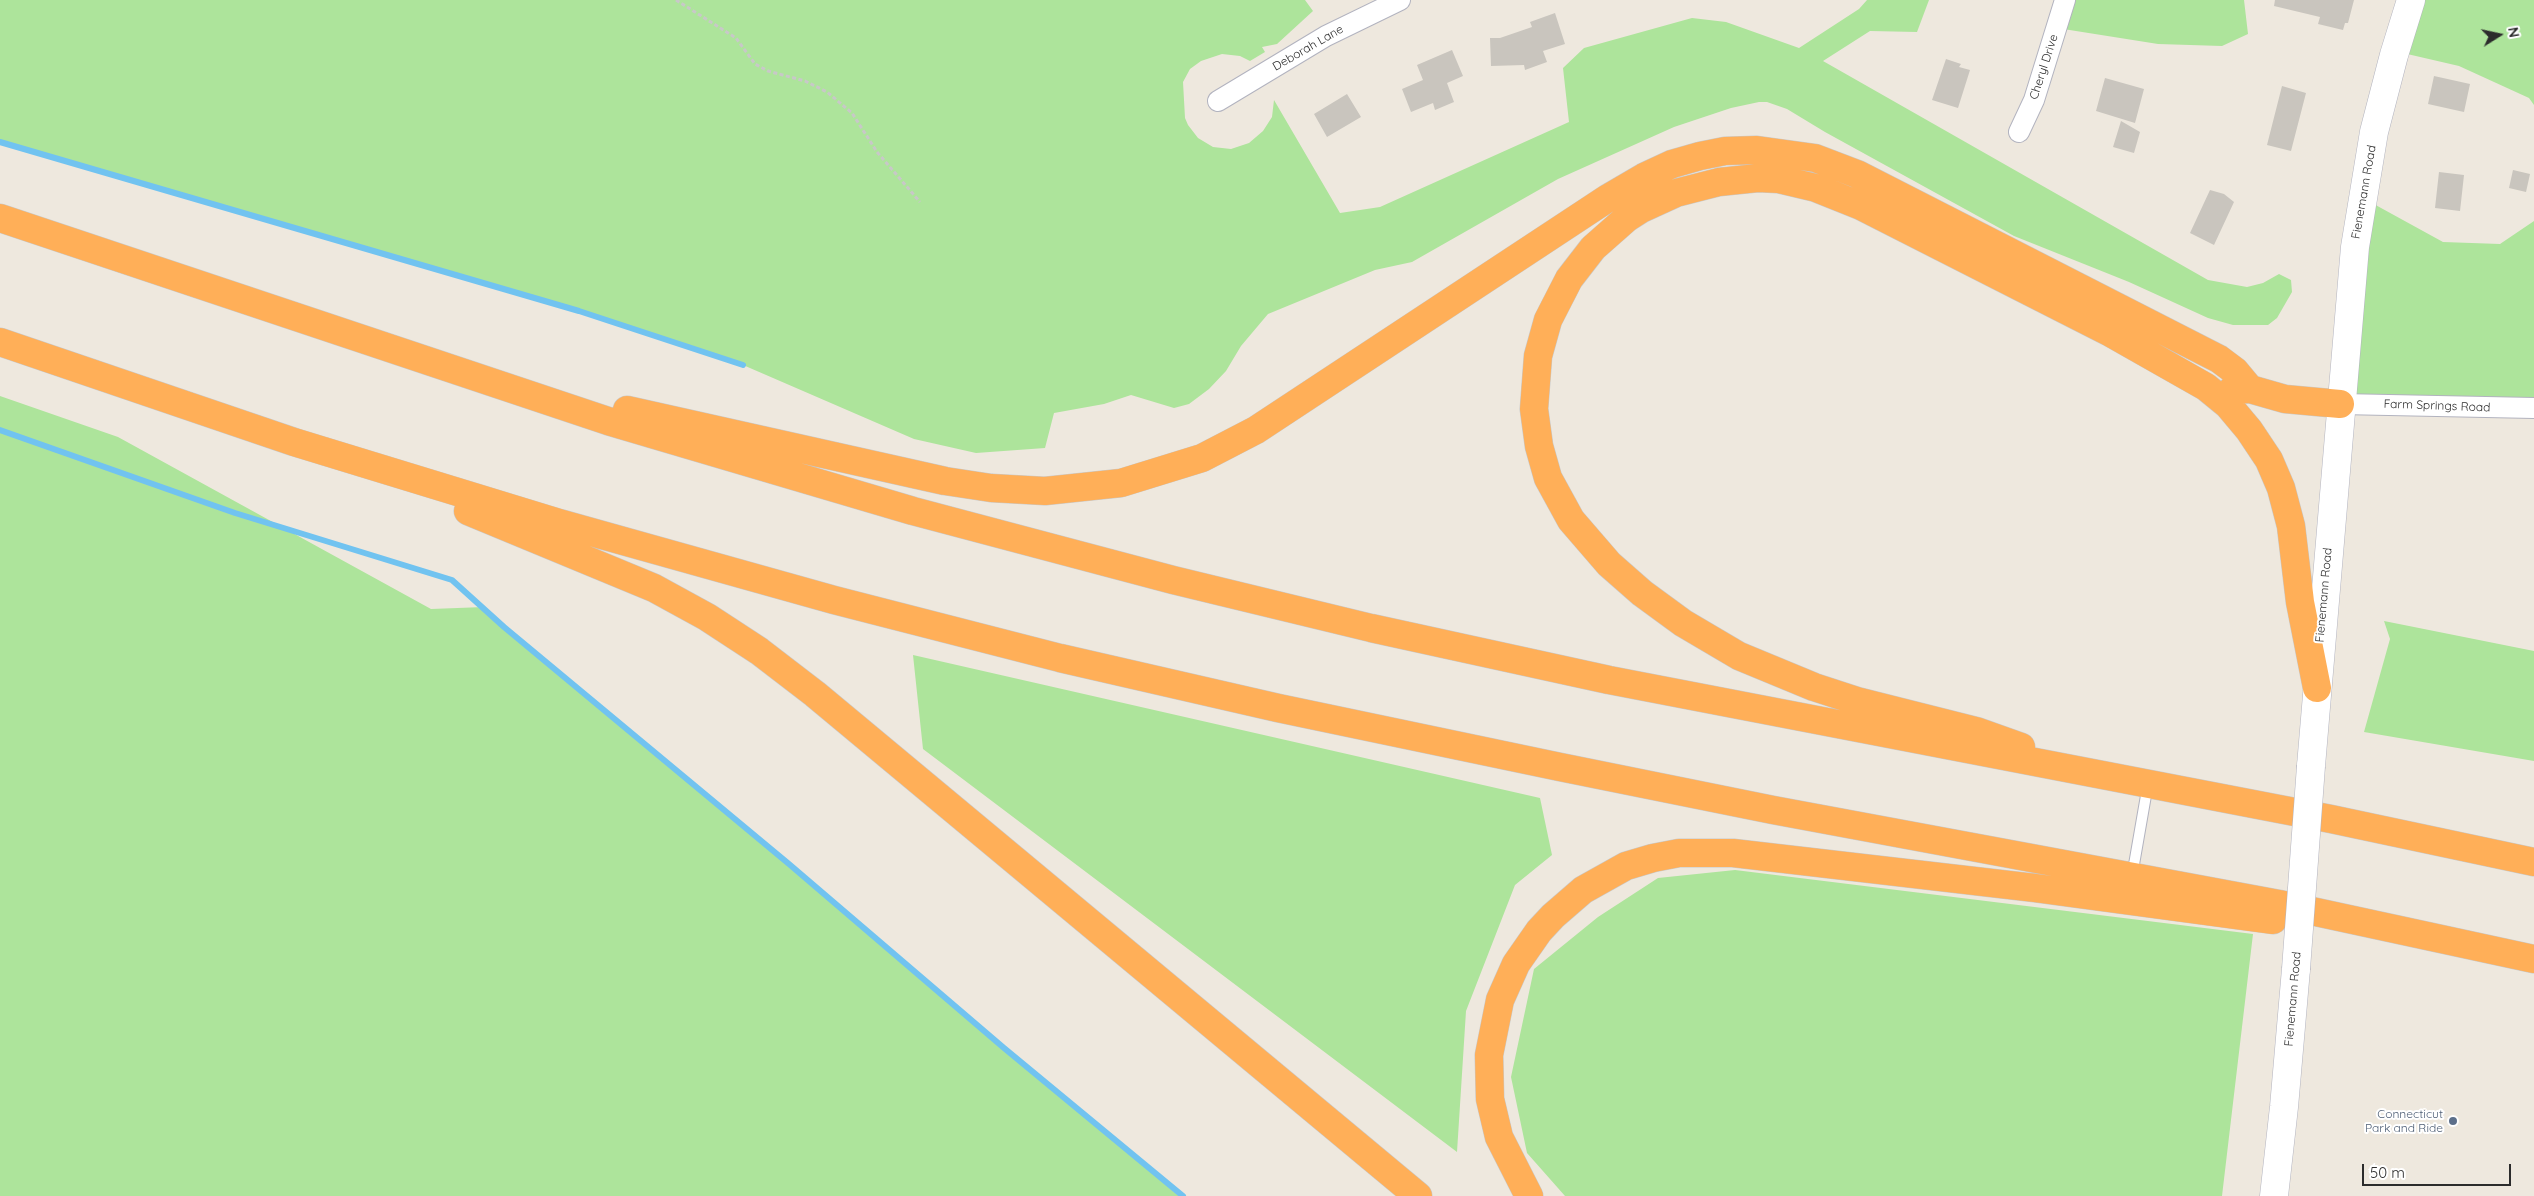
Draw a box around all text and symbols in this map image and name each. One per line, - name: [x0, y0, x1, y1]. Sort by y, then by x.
- north arrow: [2474, 10, 2524, 60]
- street label: Deborah Lane: [1270, 22, 1346, 74]
- text: N: [2504, 26, 2524, 39]
- street label: Cheryl Drive: [2027, 33, 2061, 101]
- street label: Fienemann Road: [2349, 144, 2379, 240]
- street label: Farm Springs Road: [2383, 397, 2491, 415]
- street label: Fienemann Road: [2313, 547, 2335, 643]
- street label: Fienemann Road: [2282, 951, 2304, 1047]
- place label: Connecticut Park and Ride: [2365, 1107, 2443, 1135]
- marker: Connecticut Park and Ride: [2447, 1115, 2459, 1127]
- scale bar: [2364, 1154, 2513, 1186]
- text: 50 m: [2370, 1163, 2405, 1182]

